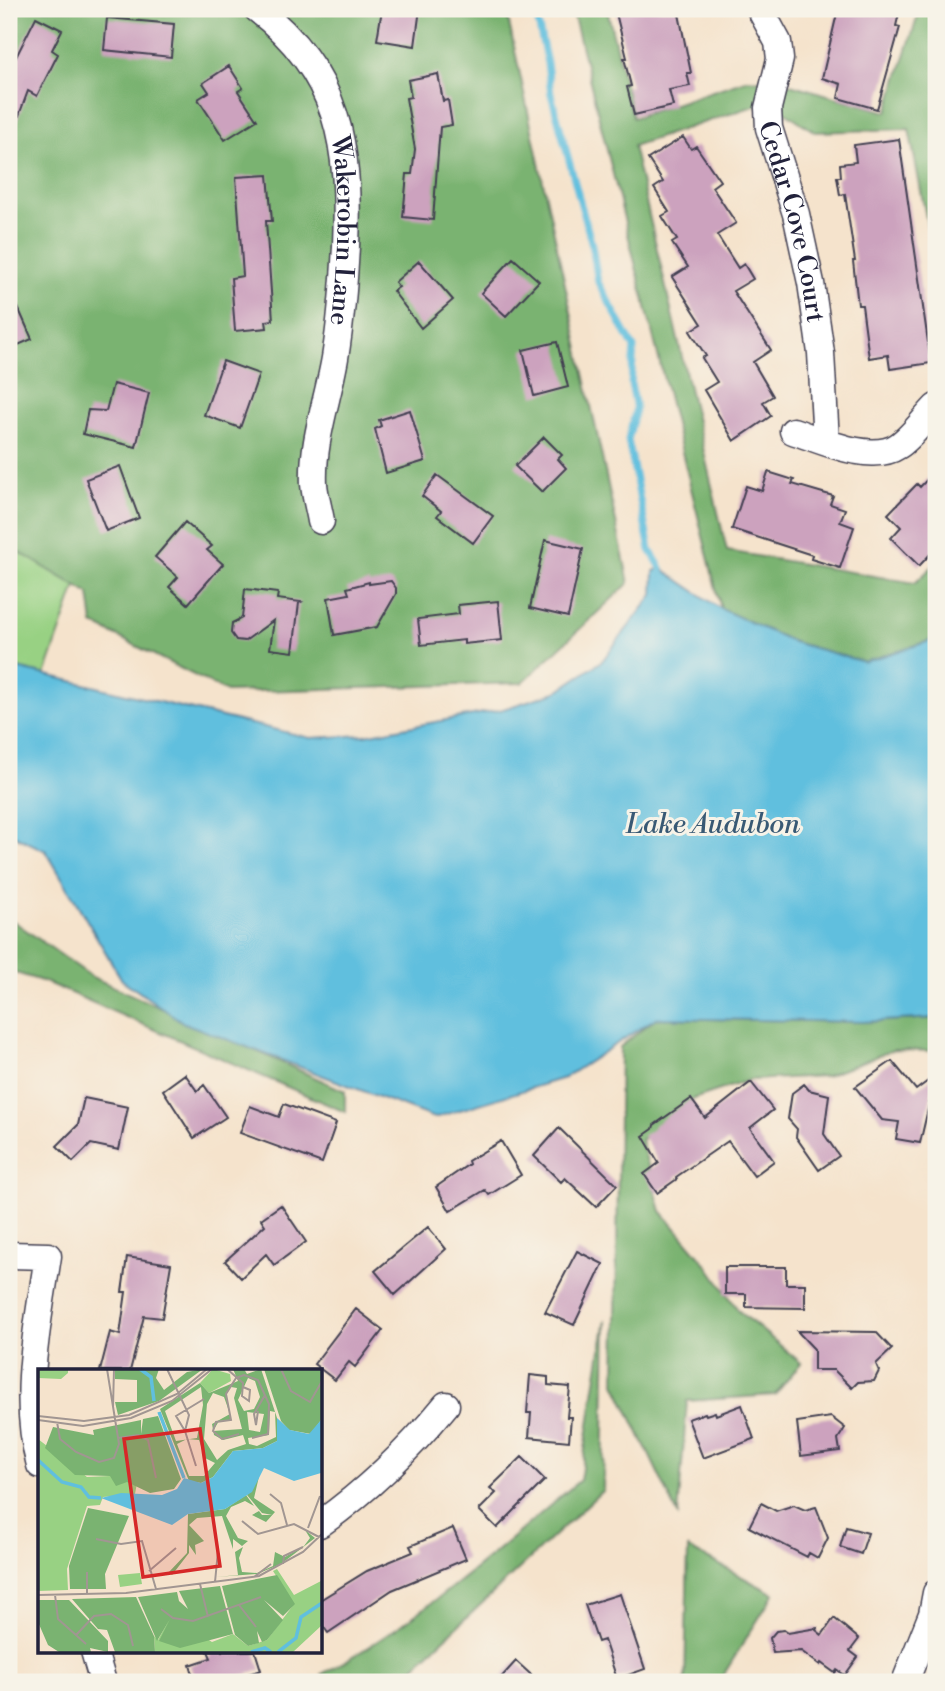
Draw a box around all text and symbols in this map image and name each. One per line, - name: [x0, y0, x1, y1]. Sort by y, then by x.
- street label: Cedar Cove Court: [751, 117, 831, 325]
- street label: Wakerobin Lane: [323, 132, 362, 327]
- water label: Lake Audubon: [625, 807, 800, 842]
- inset map: [38, 1369, 322, 1652]

